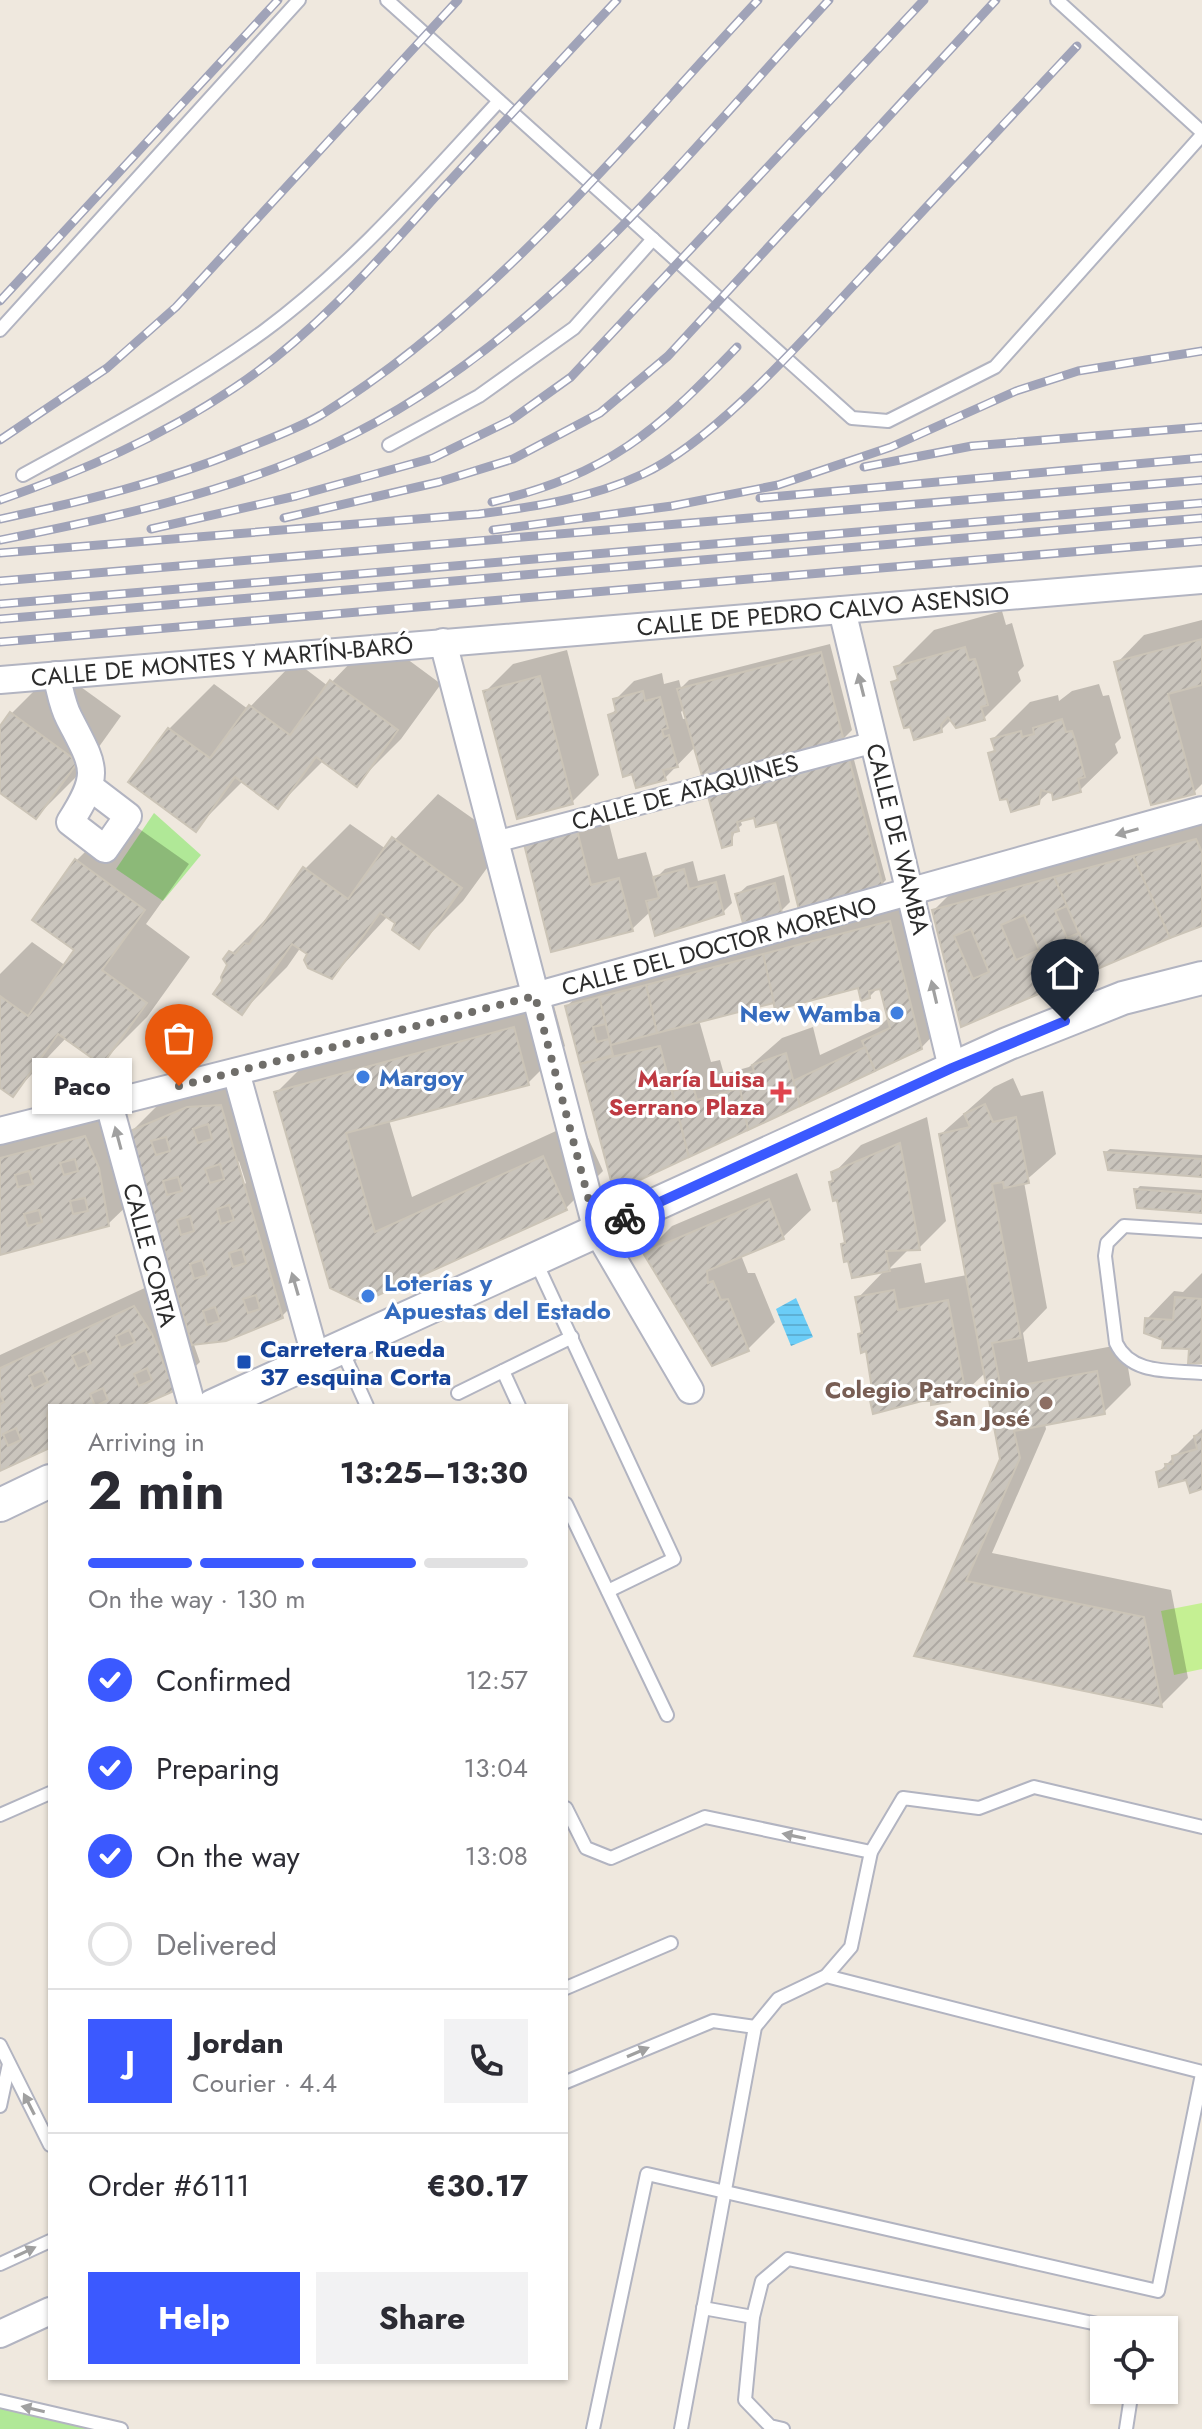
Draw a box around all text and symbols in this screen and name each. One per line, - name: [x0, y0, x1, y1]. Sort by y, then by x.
- street label: CALLE DE PEDRO CALVO ASENSIO: [635, 577, 1011, 645]
- street label: CALLE DE MONTES Y MARTÍN-BARÓ: [29, 627, 415, 695]
- one-way arrow: [854, 672, 866, 697]
- street label: CALLE DE WAMBA: [857, 740, 939, 939]
- street label: CALLE DE ATAQUINES: [568, 745, 802, 839]
- one-way arrow: [1115, 826, 1139, 839]
- street label: CALLE DEL DOCTOR MORENO: [558, 887, 880, 1005]
- pin: [1031, 939, 1099, 1021]
- icon: home: [1043, 951, 1087, 995]
- one-way arrow: [928, 979, 940, 1004]
- place label: New Wamba: [740, 996, 881, 1031]
- pin: [145, 1004, 213, 1086]
- marker: New Wamba: [888, 1004, 906, 1022]
- icon: bag: [157, 1016, 201, 1060]
- callout: Paco: [31, 1058, 131, 1114]
- place label: Margoy: [379, 1060, 464, 1095]
- place label: María Luisa Serrano Plaza: [609, 1061, 765, 1124]
- text: Paco: [53, 1067, 111, 1105]
- marker: Margoy: [354, 1068, 372, 1086]
- marker: María Luisa Serrano Plaza: [772, 1083, 790, 1101]
- one-way arrow: [112, 1125, 124, 1150]
- courier: [585, 1178, 665, 1258]
- street label: CALLE CORTA: [114, 1179, 186, 1331]
- icon: bike: [603, 1196, 647, 1240]
- place label: Loterías y Apuestas del Estado: [383, 1265, 611, 1328]
- one-way arrow: [288, 1272, 301, 1296]
- marker: Loterías y Apuestas del Estado: [359, 1287, 377, 1305]
- place label: Carretera Rueda 37 esquina Corta: [260, 1331, 452, 1394]
- marker: Carretera Rueda 37 esquina Corta: [235, 1353, 253, 1371]
- place label: Colegio Patrocinio San José: [825, 1372, 1030, 1435]
- marker: Colegio Patrocinio San José: [1037, 1394, 1055, 1412]
- text: Arriving in: [88, 1423, 205, 1461]
- text: 13:25–13:30: [340, 1451, 528, 1494]
- text: 2 min: [88, 1453, 225, 1529]
- text: On the way · 130 m: [88, 1580, 306, 1618]
- icon: check: [88, 1658, 132, 1702]
- text: Confirmed: [156, 1659, 291, 1702]
- text: 12:57: [465, 1661, 528, 1699]
- icon: check: [88, 1746, 132, 1790]
- text: Preparing: [156, 1747, 280, 1790]
- text: 13:04: [464, 1749, 528, 1787]
- one-way arrow: [782, 1829, 807, 1842]
- icon: check: [88, 1834, 132, 1878]
- text: On the way: [156, 1835, 300, 1878]
- text: 13:08: [465, 1837, 528, 1875]
- text: Delivered: [156, 1923, 277, 1966]
- button: phone: [444, 2019, 528, 2103]
- text: Jordan: [192, 2021, 284, 2064]
- text: J: [125, 2040, 135, 2083]
- one-way arrow: [626, 2045, 650, 2058]
- text: Courier · 4.4: [192, 2064, 337, 2102]
- one-way arrow: [23, 2093, 36, 2116]
- text: Order #6111: [88, 2164, 250, 2207]
- text: €30.17: [427, 2164, 528, 2207]
- one-way arrow: [13, 2245, 37, 2259]
- button: Help: [88, 2272, 300, 2364]
- button: Share: [316, 2272, 528, 2364]
- map controls: [1090, 2316, 1178, 2404]
- button: locate: [1090, 2316, 1178, 2404]
- one-way arrow: [21, 2402, 46, 2415]

